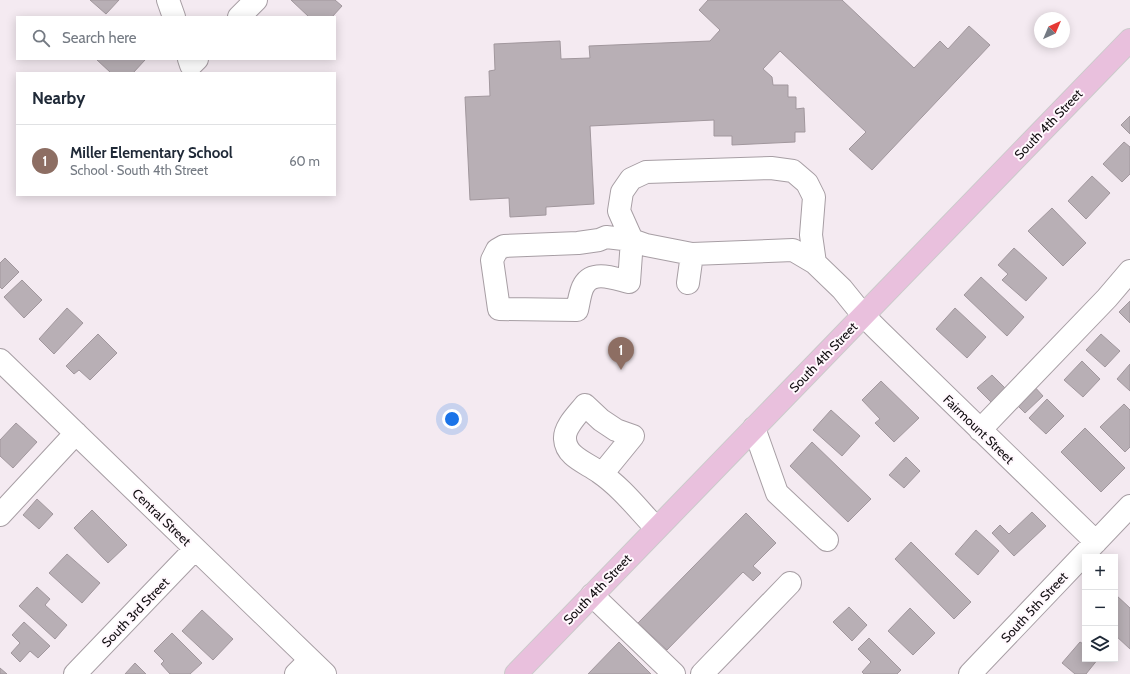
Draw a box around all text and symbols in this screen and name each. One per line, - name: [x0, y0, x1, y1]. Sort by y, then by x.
- north arrow: [1034, 12, 1070, 48]
- search box: [16, 16, 336, 60]
- icon: search: [30, 27, 52, 49]
- text: Search here: [62, 29, 137, 47]
- street label: South 4th Street: [1011, 85, 1086, 162]
- text: Nearby: [32, 88, 85, 108]
- text: Miller Elementary School: [70, 144, 233, 162]
- text: 1: [43, 153, 47, 169]
- text: 60 m: [289, 153, 320, 169]
- text: School · South 4th Street: [70, 162, 208, 178]
- street label: South 4th Street: [786, 318, 861, 395]
- pin: 1: [608, 337, 634, 370]
- street label: Fairmount Street: [940, 391, 1018, 467]
- your location: [442, 409, 462, 429]
- street label: Central Street: [129, 485, 195, 549]
- street label: South 4th Street: [560, 550, 635, 627]
- map controls: [1082, 554, 1118, 662]
- button: +: [1082, 554, 1118, 590]
- street label: South 5th Street: [997, 568, 1071, 646]
- street label: South 3rd Street: [98, 573, 173, 650]
- button: −: [1082, 590, 1118, 626]
- button: layers: [1082, 626, 1118, 662]

